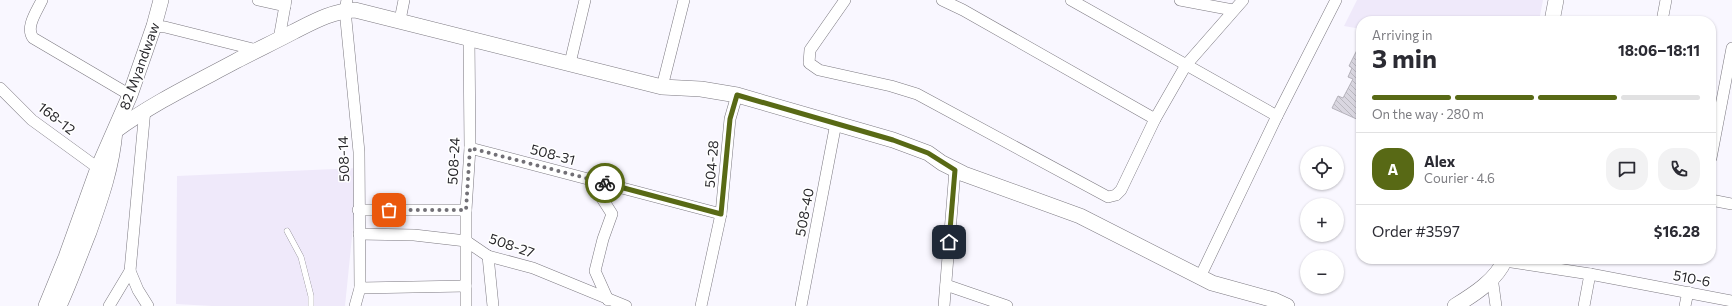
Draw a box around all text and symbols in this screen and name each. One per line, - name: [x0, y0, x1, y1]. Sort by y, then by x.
- street label: 82 Myandwaw: [115, 20, 163, 112]
- text: Arriving in: [1372, 27, 1432, 43]
- text: 18:06–18:11: [1618, 41, 1700, 59]
- text: 3 min: [1372, 42, 1437, 73]
- street label: 168-12: [35, 98, 79, 138]
- text: On the way · 280 m: [1372, 106, 1484, 122]
- street label: 508-14: [334, 135, 352, 182]
- street label: 508-24: [443, 136, 463, 185]
- street label: 504-28: [700, 139, 722, 189]
- street label: 508-31: [529, 140, 577, 168]
- map controls: [1300, 146, 1344, 294]
- button: locate: [1300, 146, 1344, 190]
- button: chat: [1606, 148, 1648, 190]
- button: phone: [1658, 148, 1700, 190]
- text: Alex: [1424, 152, 1455, 170]
- text: A: [1388, 160, 1398, 178]
- courier: [585, 163, 625, 203]
- text: Courier · 4.6: [1424, 170, 1495, 186]
- icon: bike: [594, 172, 616, 194]
- street label: 508-40: [791, 186, 817, 238]
- pin: [372, 193, 406, 227]
- button: +: [1300, 198, 1344, 242]
- icon: bag: [378, 199, 400, 221]
- text: Order #3597: [1372, 222, 1460, 240]
- text: $16.28: [1654, 222, 1700, 240]
- pin: [932, 225, 966, 259]
- street label: 508-27: [487, 229, 537, 261]
- icon: home: [938, 231, 960, 253]
- button: −: [1300, 250, 1344, 294]
- street label: 510-6: [1672, 266, 1712, 290]

